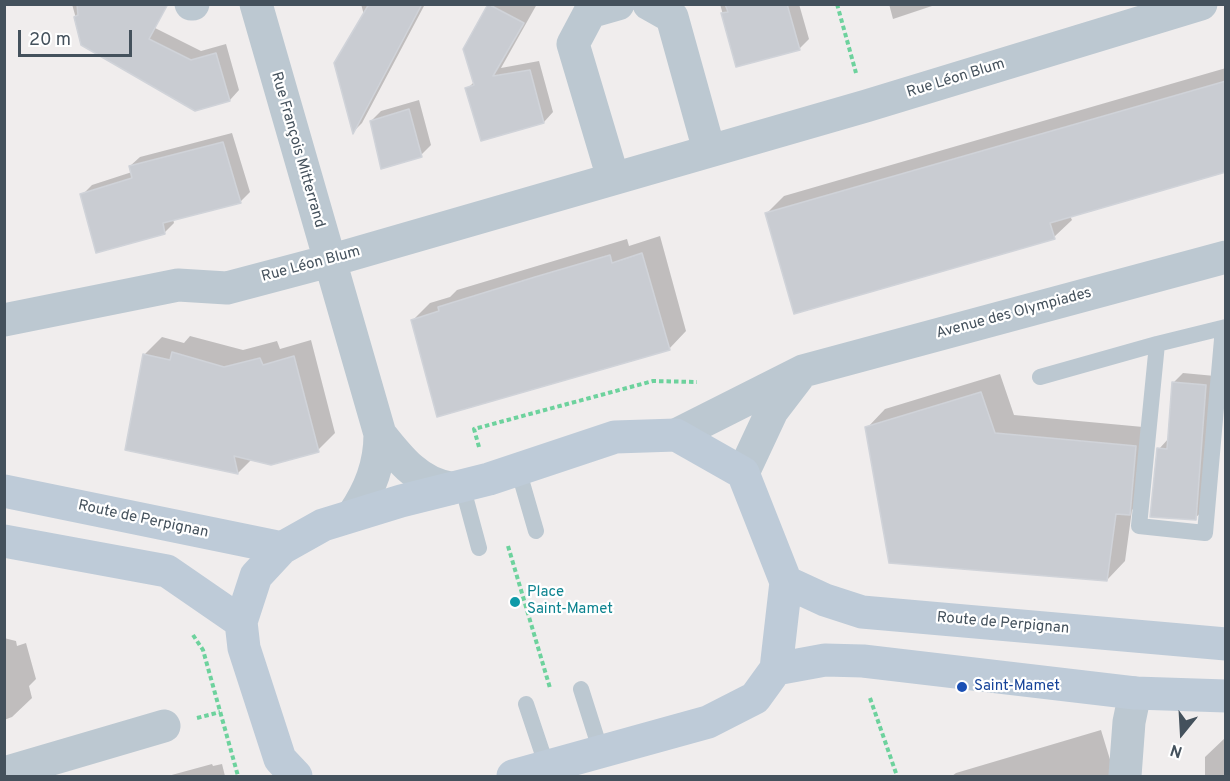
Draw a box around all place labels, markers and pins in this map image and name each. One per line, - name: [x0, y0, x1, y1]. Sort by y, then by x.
- place label: Place Saint-Mamet: [527, 584, 613, 619]
- marker: Place Saint-Mamet: [508, 595, 522, 609]
- place label: Saint-Mamet: [974, 678, 1060, 696]
- marker: Saint-Mamet: [955, 680, 969, 694]

